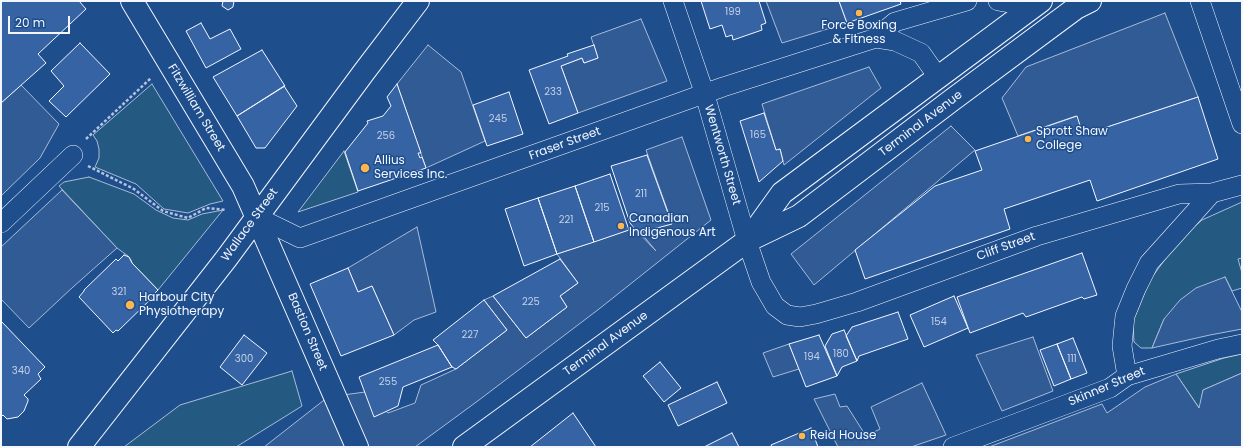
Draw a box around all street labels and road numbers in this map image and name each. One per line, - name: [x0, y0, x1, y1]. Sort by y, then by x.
- street label: Fitzwilliam Street: [164, 62, 228, 154]
- street label: Terminal Avenue: [876, 88, 966, 160]
- street label: Wentworth Street: [701, 103, 743, 207]
- street label: Fraser Street: [527, 124, 603, 164]
- street label: Wallace Street: [219, 186, 281, 264]
- street label: Cliff Street: [975, 230, 1037, 264]
- street label: Bastion Street: [284, 291, 330, 373]
- street label: Terminal Avenue: [561, 309, 651, 379]
- street label: Skinner Street: [1067, 364, 1147, 410]

